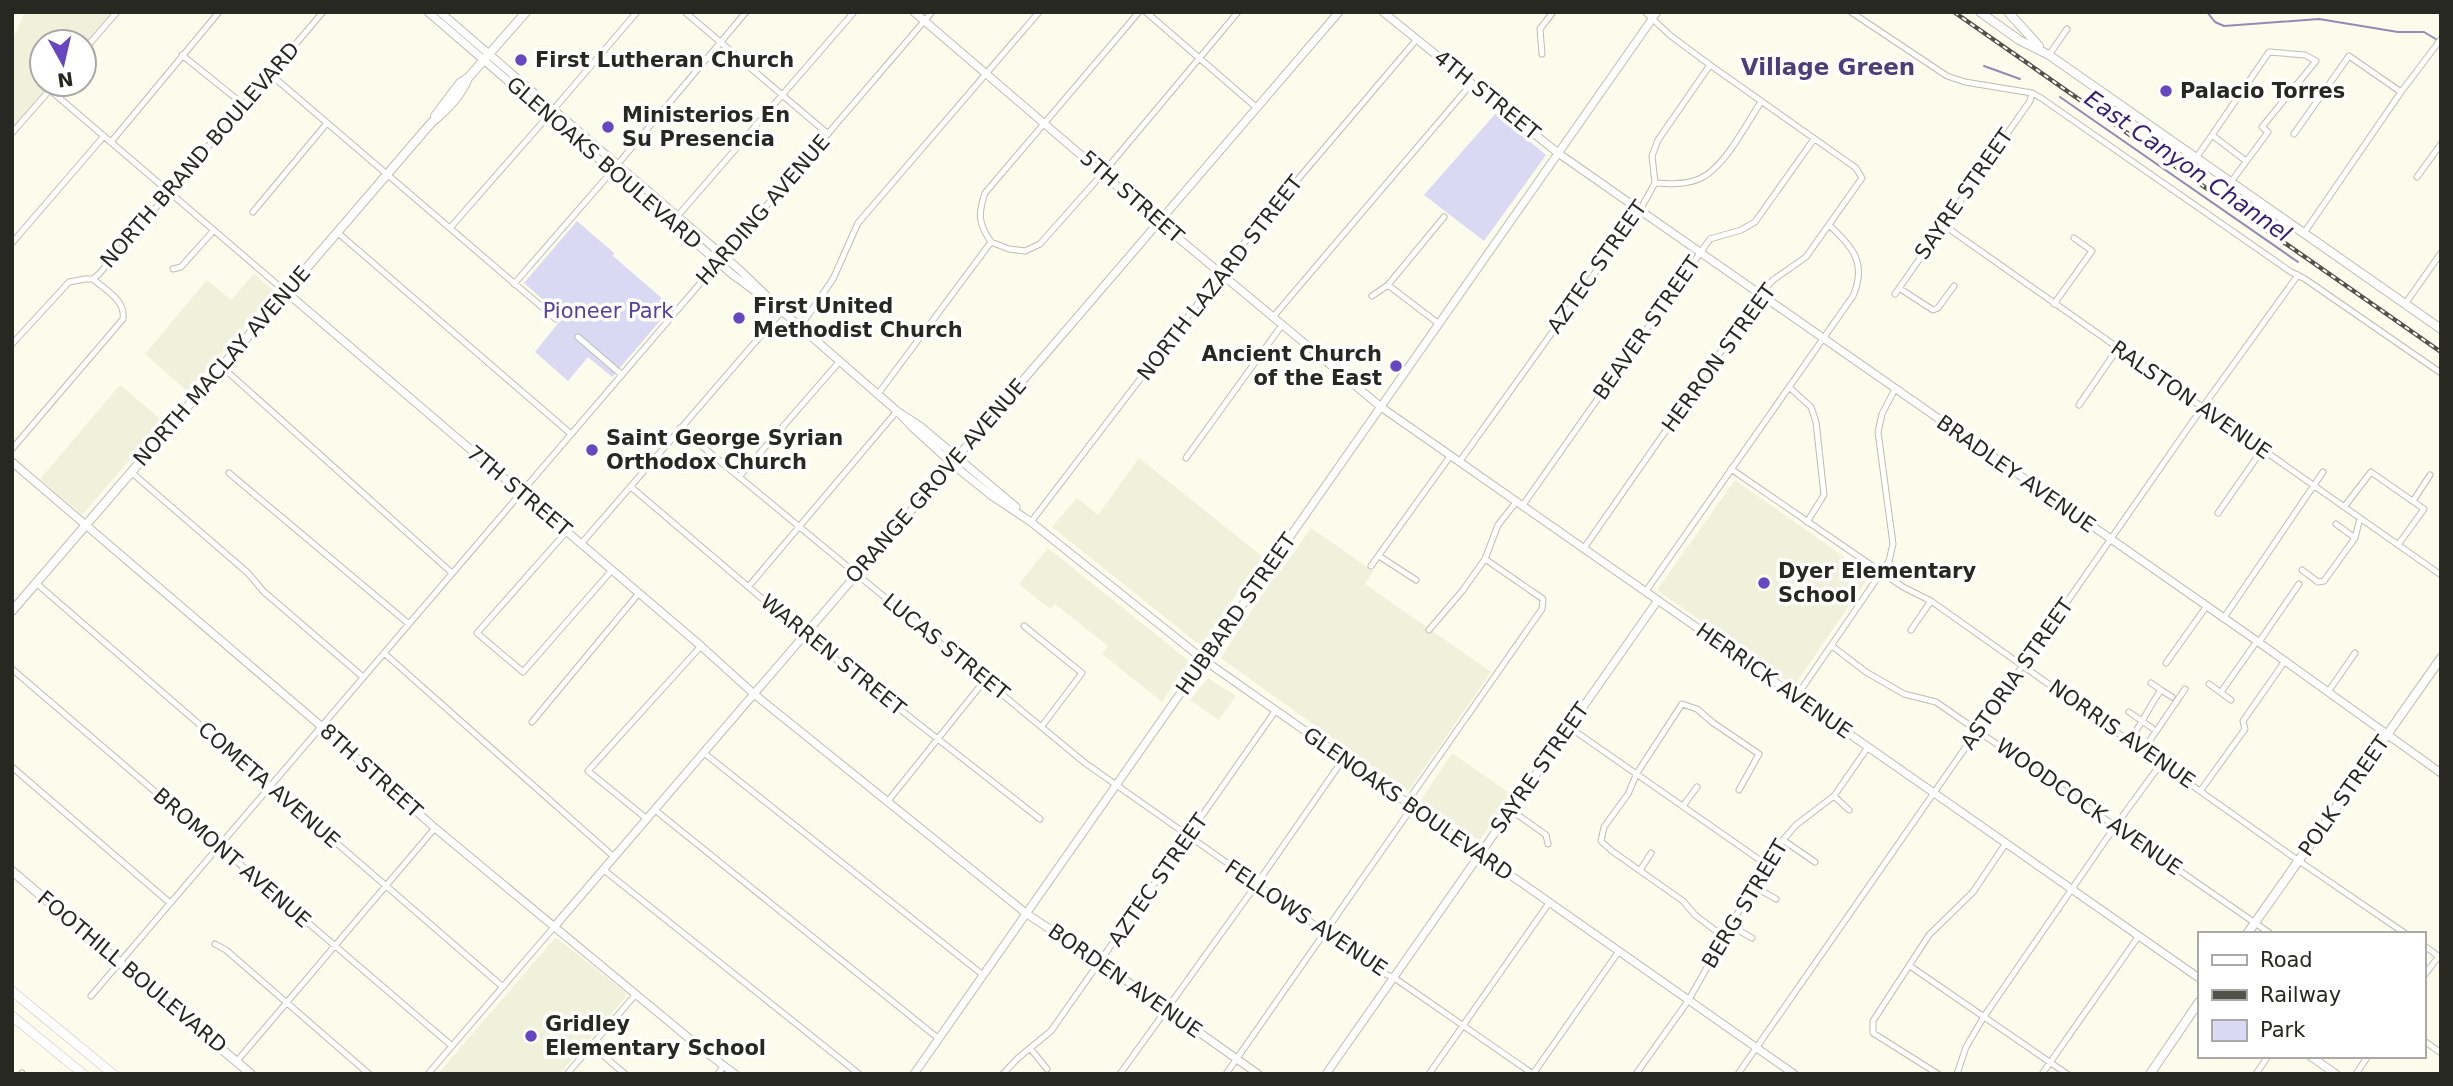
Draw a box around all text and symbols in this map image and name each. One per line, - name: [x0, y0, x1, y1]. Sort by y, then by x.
- north arrow: [28, 28, 98, 98]
- street label: NORTH BRAND BOULEVARD: [96, 37, 304, 273]
- street label: 4TH STREET: [1429, 45, 1545, 145]
- place label: First Lutheran Church: [535, 48, 794, 72]
- marker: First Lutheran Church: [513, 52, 529, 68]
- district label: Village Green: [1741, 54, 1915, 80]
- text: N: [56, 68, 75, 92]
- street label: GLENOAKS BOULEVARD: [502, 72, 706, 254]
- place label: Palacio Torres: [2180, 79, 2345, 103]
- marker: Palacio Torres: [2158, 83, 2174, 99]
- water label: East Canyon Channel: [2080, 85, 2297, 247]
- place label: Ministerios En Su Presencia: [622, 103, 790, 151]
- marker: Ministerios En Su Presencia: [600, 119, 616, 135]
- street label: SAYRE STREET: [1910, 124, 2018, 264]
- street label: HARDING AVENUE: [691, 130, 835, 290]
- street label: 5TH STREET: [1076, 146, 1189, 248]
- street label: NORTH LAZARD STREET: [1133, 171, 1308, 385]
- street label: AZTEC STREET: [1542, 196, 1652, 338]
- street label: BEAVER STREET: [1588, 251, 1706, 404]
- street label: NORTH MACLAY AVENUE: [129, 261, 315, 471]
- street label: HERRON STREET: [1657, 279, 1781, 437]
- place label: First United Methodist Church: [753, 294, 963, 342]
- park label: Pioneer Park: [543, 299, 674, 323]
- marker: First United Methodist Church: [731, 310, 747, 326]
- street label: RALSTON AVENUE: [2106, 336, 2276, 464]
- place label: Ancient Church of the East: [1202, 342, 1382, 390]
- marker: Ancient Church of the East: [1388, 358, 1404, 374]
- street label: ORANGE GROVE AVENUE: [841, 374, 1031, 588]
- street label: BRADLEY AVENUE: [1932, 410, 2100, 538]
- place label: Saint George Syrian Orthodox Church: [606, 426, 843, 474]
- street label: 7TH STREET: [462, 440, 576, 542]
- marker: Saint George Syrian Orthodox Church: [584, 442, 600, 458]
- street label: HUBBARD STREET: [1171, 528, 1301, 699]
- place label: Dyer Elementary School: [1778, 559, 1976, 607]
- marker: Dyer Elementary School: [1756, 575, 1772, 591]
- street label: WARREN STREET: [756, 589, 910, 721]
- street label: LUCAS STREET: [878, 589, 1014, 705]
- street label: ASTORIA STREET: [1956, 594, 2078, 754]
- street label: HERRICK AVENUE: [1692, 618, 1856, 744]
- street label: NORRIS AVENUE: [2044, 675, 2200, 793]
- street label: SAYRE STREET: [1486, 698, 1594, 838]
- street label: COMETA AVENUE: [193, 717, 345, 853]
- street label: 8TH STREET: [315, 719, 427, 823]
- street label: GLENOAKS BOULEVARD: [1299, 722, 1517, 886]
- street label: POLK STREET: [2294, 731, 2394, 861]
- street label: WOODCOCK AVENUE: [1991, 734, 2187, 880]
- street label: BROMONT AVENUE: [149, 783, 315, 933]
- street label: AZTEC STREET: [1103, 809, 1213, 951]
- street label: BERG STREET: [1697, 835, 1793, 972]
- street label: FELLOWS AVENUE: [1220, 855, 1392, 981]
- street label: FOOTHILL BOULEVARD: [33, 886, 231, 1058]
- street label: BORDEN AVENUE: [1044, 919, 1206, 1043]
- legend: [2198, 932, 2425, 1058]
- text: Road: [2260, 948, 2313, 972]
- text: Railway: [2260, 983, 2341, 1007]
- place label: Gridley Elementary School: [545, 1012, 766, 1060]
- text: Park: [2260, 1018, 2306, 1042]
- marker: Gridley Elementary School: [523, 1028, 539, 1044]

